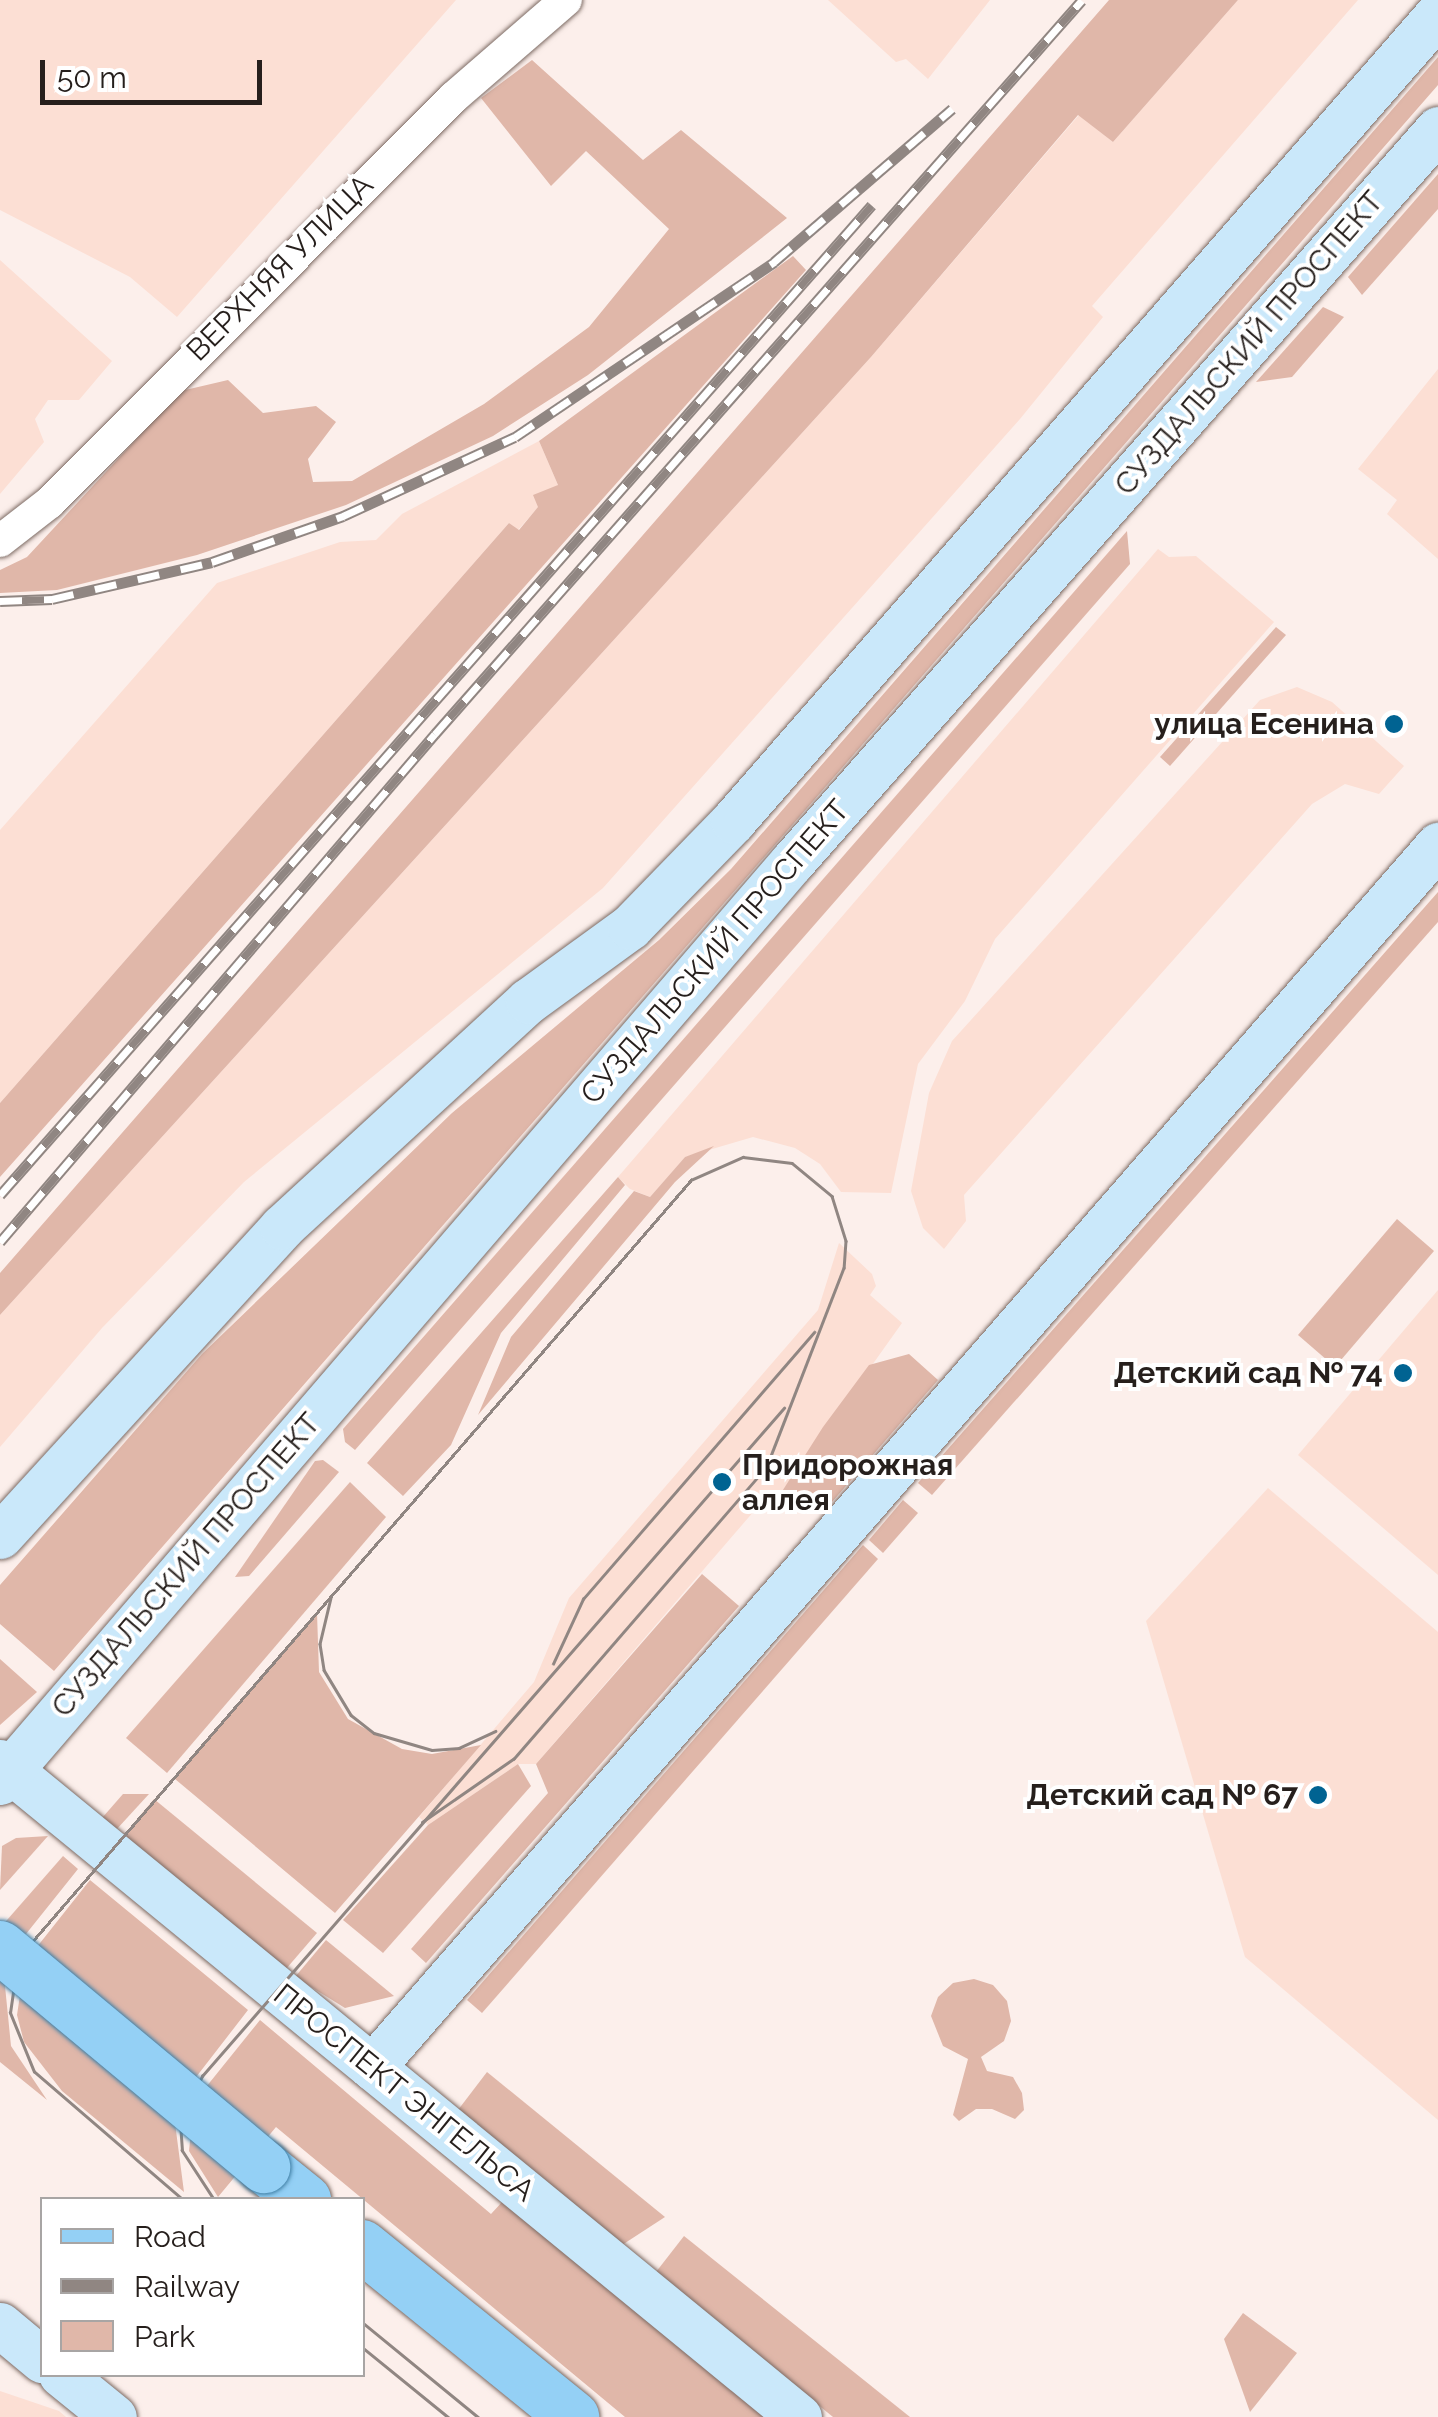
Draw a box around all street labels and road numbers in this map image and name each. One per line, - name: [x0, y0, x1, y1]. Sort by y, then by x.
- street label: ВЕРХНЯЯ УЛИЦА: [179, 167, 381, 369]
- street label: СУЗДАЛЬСКИЙ ПРОСПЕКТ: [1107, 184, 1391, 502]
- street label: СУЗДАЛЬСКИЙ ПРОСПЕКТ: [573, 793, 857, 1111]
- street label: СУЗДАЛЬСКИЙ ПРОСПЕКТ: [44, 1406, 328, 1724]
- street label: ПРОСПЕКТ ЭНГЕЛЬСА: [266, 1976, 542, 2210]

